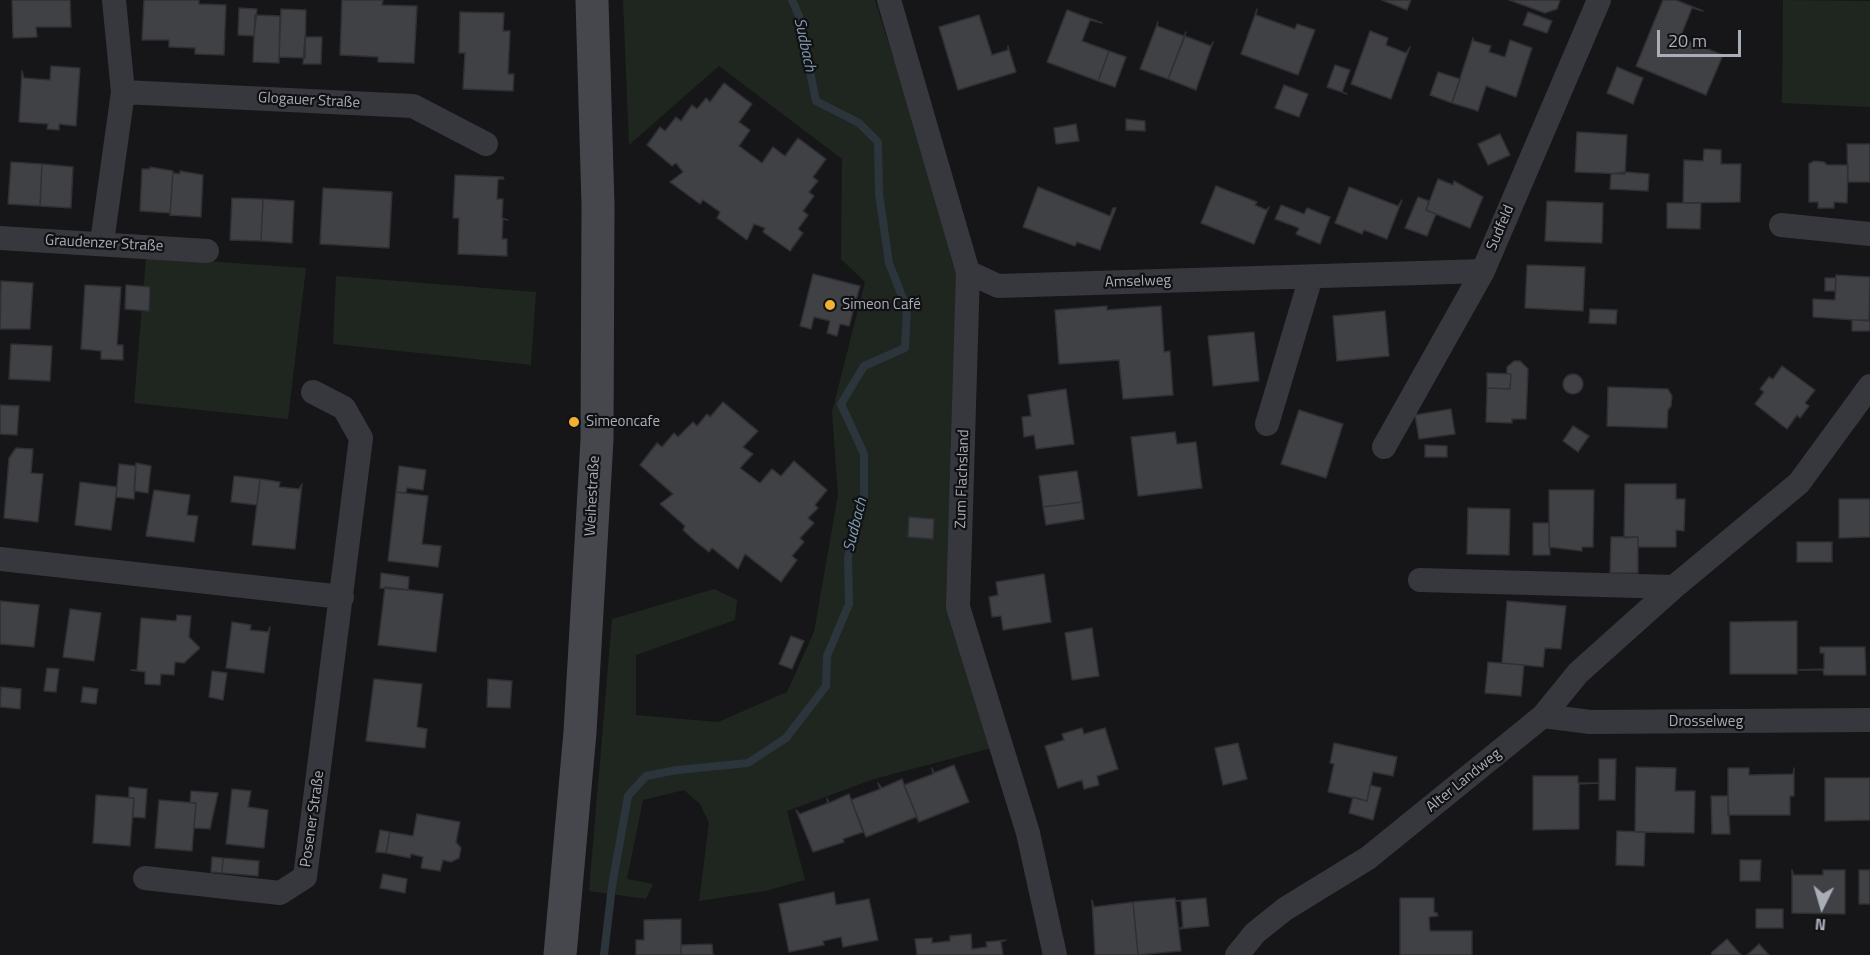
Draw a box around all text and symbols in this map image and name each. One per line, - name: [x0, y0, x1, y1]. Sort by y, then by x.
- water label: Sudbach: [789, 16, 819, 74]
- scale bar: [1660, 18, 1744, 56]
- text: 20 m: [1668, 27, 1707, 54]
- street label: Glogauer Straße: [258, 89, 360, 113]
- street label: Sudfeld: [1483, 202, 1519, 254]
- street label: Graudenzer Straße: [44, 232, 164, 256]
- street label: Amselweg: [1105, 272, 1171, 292]
- place label: Simeon Café: [842, 296, 921, 314]
- marker: Simeon Café: [823, 298, 837, 312]
- place label: Simeoncafe: [586, 413, 660, 431]
- marker: Simeoncafe: [567, 415, 581, 429]
- street label: Zum Flachsland: [952, 429, 974, 529]
- street label: Weihestraße: [582, 455, 604, 537]
- water label: Sudbach: [840, 496, 872, 554]
- street label: Drosselweg: [1669, 713, 1743, 731]
- street label: Alter Landweg: [1423, 745, 1505, 817]
- street label: Posener Straße: [297, 769, 329, 869]
- north arrow: [1792, 877, 1852, 937]
- text: N: [1814, 912, 1827, 937]

